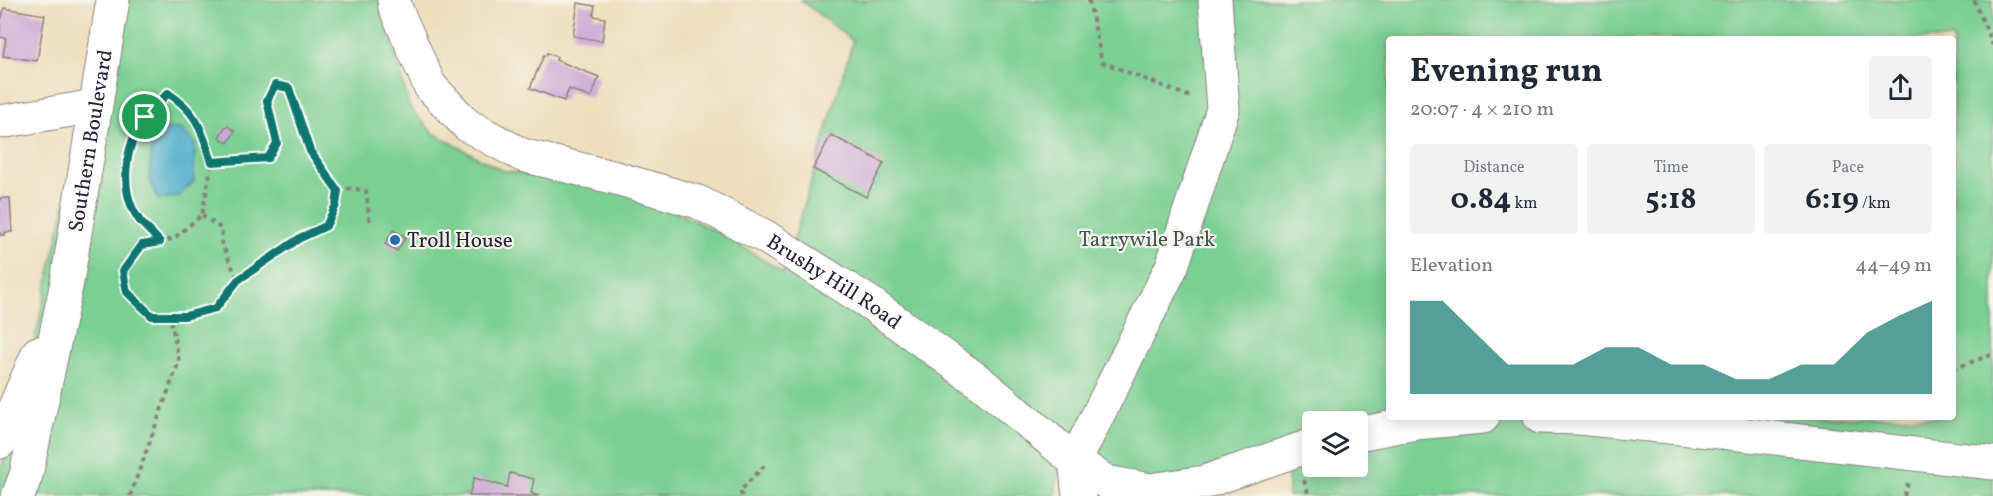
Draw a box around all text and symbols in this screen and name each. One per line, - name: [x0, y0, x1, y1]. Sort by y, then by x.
- street label: Southern Boulevard: [62, 48, 121, 234]
- text: Evening run: [1410, 50, 1603, 96]
- button: share: [1869, 56, 1932, 119]
- pin: [119, 91, 170, 142]
- text: 20:07 · 4 × 210 m: [1410, 96, 1554, 124]
- icon: arrive: [128, 100, 161, 133]
- text: Distance: [1463, 157, 1525, 179]
- text: Time: [1653, 157, 1689, 179]
- text: Pace: [1832, 157, 1864, 179]
- text: 0.84: [1451, 179, 1511, 221]
- text: 5:18: [1645, 179, 1697, 221]
- text: 6:19: [1805, 179, 1859, 221]
- text: km: [1511, 193, 1537, 215]
- text: /km: [1859, 193, 1891, 215]
- park label: Tarrywile Park: [1079, 226, 1216, 255]
- place label: Troll House: [407, 227, 513, 256]
- street label: Brushy Hill Road: [760, 228, 907, 337]
- marker: Troll House: [388, 233, 402, 247]
- text: Elevation: [1410, 252, 1493, 280]
- text: 44–49 m: [1855, 252, 1932, 280]
- map controls: [1302, 411, 1368, 477]
- button: layers: [1302, 411, 1368, 477]

